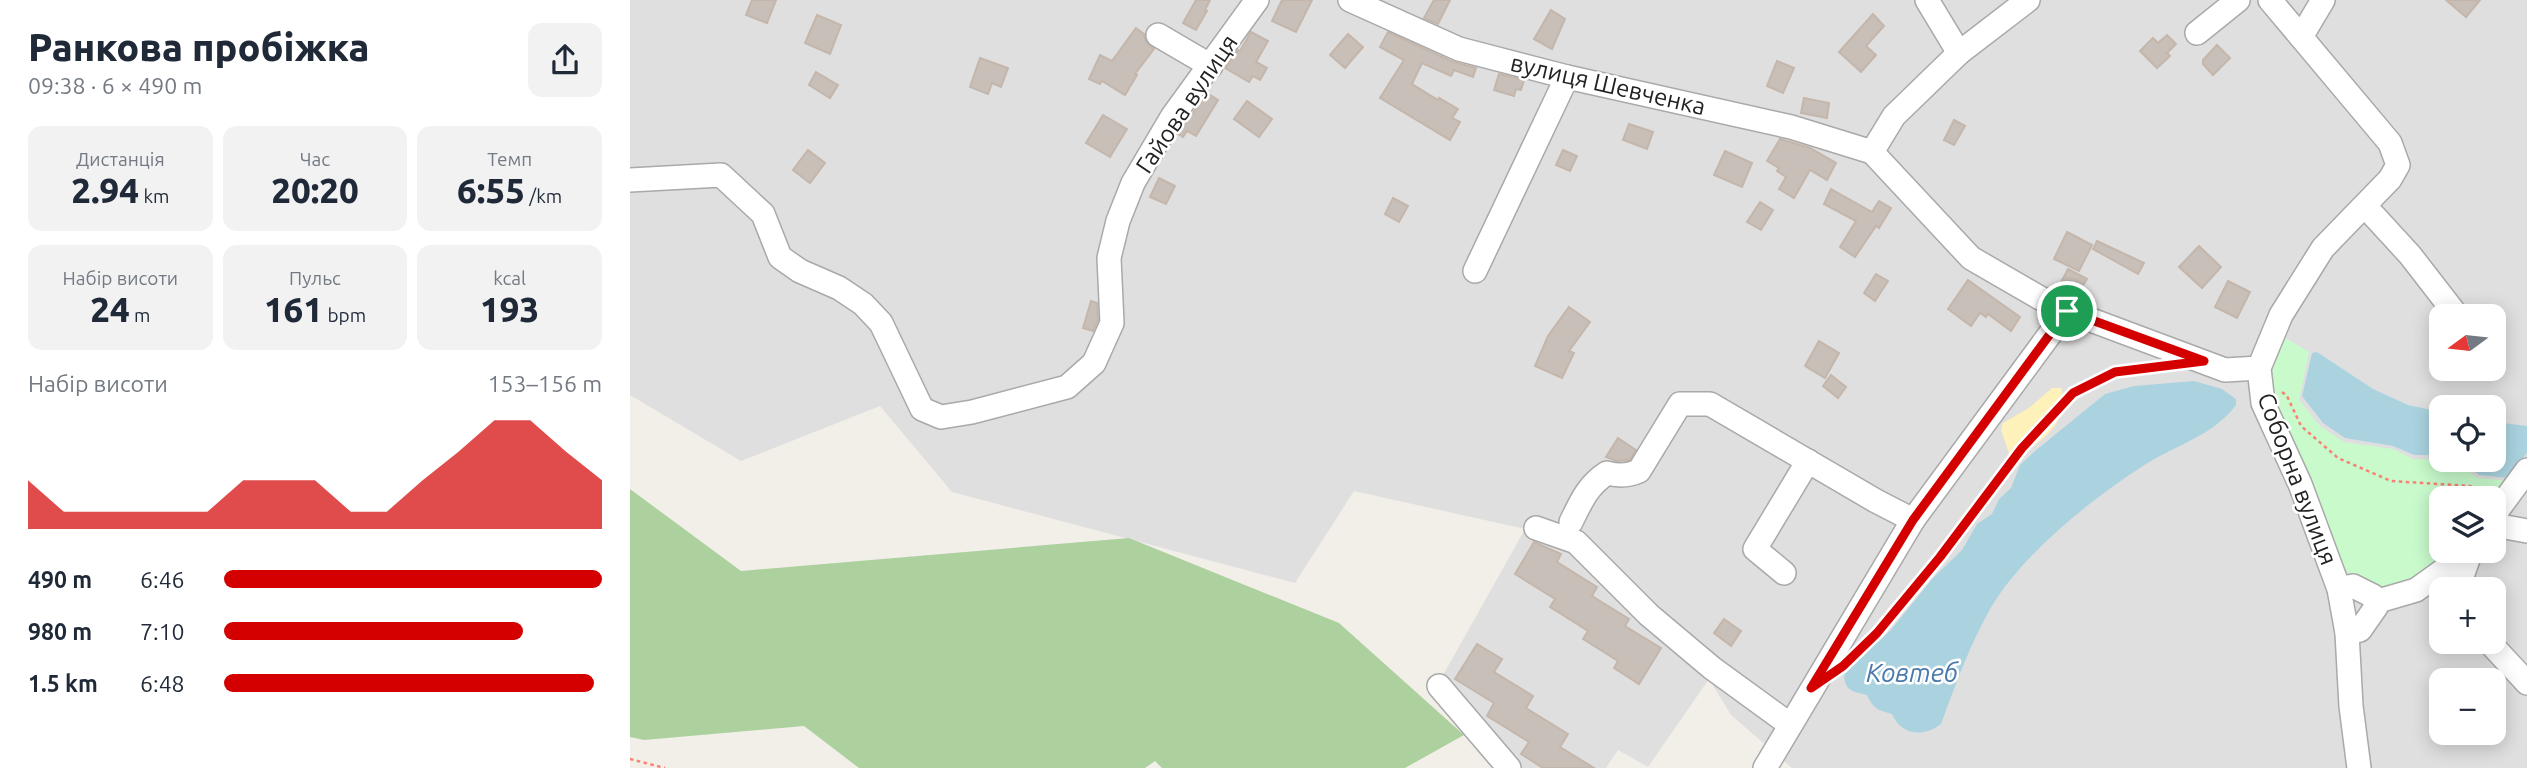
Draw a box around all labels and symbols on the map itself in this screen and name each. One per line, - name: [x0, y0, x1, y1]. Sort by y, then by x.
- street label: Гайова вулиця: [1130, 29, 1243, 178]
- street label: вулиця Шевченка: [1508, 49, 1708, 120]
- pin: [2037, 281, 2097, 341]
- north arrow: [2429, 304, 2506, 382]
- street label: Соборна вулиця: [2252, 389, 2343, 569]
- water label: Ковтеб: [1866, 658, 1959, 687]

